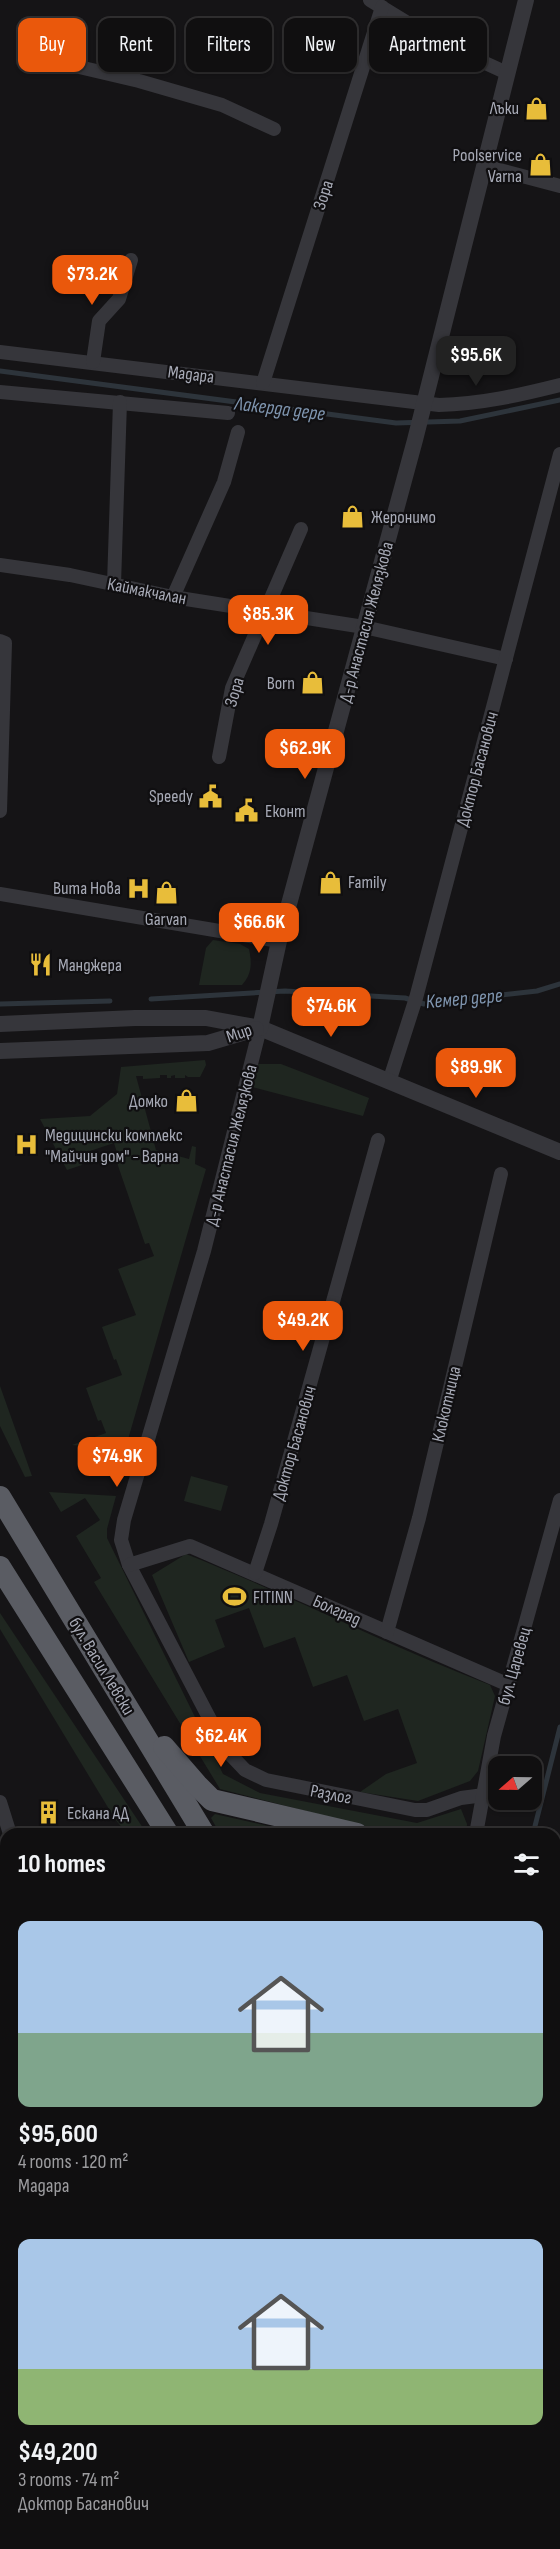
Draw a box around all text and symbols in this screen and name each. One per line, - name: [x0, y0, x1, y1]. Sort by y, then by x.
- chip: Buy: [18, 18, 86, 72]
- chip: Rent: [98, 18, 174, 72]
- chip: Filters: [186, 18, 272, 72]
- chip: New: [284, 18, 357, 72]
- chip: Apartment: [369, 18, 487, 72]
- shop icon: Лъки: [524, 95, 550, 121]
- place label: Лъки: [489, 98, 519, 119]
- place label: Poolservice Varna: [452, 145, 522, 187]
- shop icon: Poolservice Varna: [527, 152, 553, 178]
- street label: Зора: [309, 178, 338, 213]
- pin: $73.2K: [43, 255, 141, 306]
- text: $73.2K: [66, 262, 118, 286]
- pin: $95.6K: [427, 336, 525, 387]
- text: $95.6K: [450, 343, 502, 367]
- street label: Мадара: [167, 361, 215, 388]
- water label: Лакерда дере: [232, 391, 327, 426]
- shop icon: Жеронимо: [340, 504, 366, 530]
- place label: Жеронимо: [371, 507, 436, 528]
- street label: Д-р Анастасия Желязкова: [335, 539, 398, 705]
- street label: Каймакчалан: [106, 574, 188, 609]
- pin: $85.3K: [219, 595, 317, 646]
- text: $85.3K: [242, 602, 294, 626]
- shop icon: Born: [300, 670, 326, 696]
- place label: Born: [267, 673, 295, 694]
- street label: Зора: [220, 675, 249, 709]
- street label: Доктор Басанович: [452, 709, 503, 829]
- pin: $62.9K: [256, 729, 354, 780]
- text: $62.9K: [279, 736, 331, 760]
- public building icon: Speedy: [198, 783, 224, 809]
- place label: Speedy: [149, 786, 193, 807]
- public building icon: Еконт: [234, 798, 260, 824]
- place label: Еконт: [265, 801, 306, 822]
- shop icon: Family: [317, 869, 343, 895]
- place label: Family: [348, 872, 387, 893]
- hospital icon: Вита Нова: [126, 875, 152, 901]
- place label: Вита Нова: [53, 878, 121, 899]
- shop icon: Garvan: [153, 880, 179, 906]
- pin: $66.6K: [210, 903, 308, 954]
- place label: Garvan: [145, 909, 187, 930]
- text: $66.6K: [233, 910, 285, 934]
- restaurant icon: Манджера: [27, 952, 53, 978]
- place label: Манджера: [58, 955, 122, 976]
- water label: Кемер дере: [425, 984, 504, 1014]
- pin: $74.6K: [282, 987, 380, 1038]
- text: $74.6K: [306, 994, 356, 1018]
- street label: Мир: [224, 1019, 255, 1048]
- pin: $89.9K: [427, 1048, 525, 1099]
- text: $89.9K: [450, 1055, 502, 1079]
- street label: Д-р Анастасия Желязкова: [201, 1062, 262, 1228]
- shop icon: Домко: [173, 1088, 199, 1114]
- place label: Домко: [129, 1091, 168, 1112]
- place label: Медицински комплекс "Майчин дом" - Варна: [45, 1125, 183, 1167]
- hospital icon: Медицински комплекс "Майчин дом" - Варна: [14, 1132, 40, 1158]
- pin: $49.2K: [254, 1301, 352, 1352]
- text: $49.2K: [277, 1308, 329, 1332]
- street label: Клокотница: [428, 1364, 465, 1444]
- street label: Доктор Басанович: [268, 1384, 321, 1503]
- pin: $74.9K: [68, 1437, 166, 1488]
- text: $74.9K: [92, 1444, 142, 1468]
- sports icon: FITINN: [222, 1584, 248, 1610]
- place label: FITINN: [253, 1587, 293, 1608]
- street label: Болград: [310, 1591, 364, 1630]
- street label: бул. Васил Левски: [64, 1614, 139, 1719]
- street label: бул. Царевец: [493, 1624, 536, 1707]
- pin: $62.4K: [172, 1717, 270, 1768]
- text: $62.4K: [195, 1724, 247, 1748]
- north arrow: [488, 1756, 542, 1810]
- map controls: [488, 1756, 542, 1810]
- street label: Разлог: [309, 1780, 353, 1809]
- building icon: Ескана АД: [36, 1800, 62, 1826]
- place label: Ескана АД: [67, 1803, 130, 1824]
- icon: filters: [510, 1848, 543, 1881]
- text: 10 homes: [18, 1849, 106, 1880]
- icon: home: [227, 1960, 335, 2068]
- text: $95,600: [18, 2119, 98, 2150]
- text: 4 rooms · 120 m²: [18, 2150, 129, 2174]
- text: Мадара: [18, 2174, 70, 2198]
- icon: home: [227, 2278, 335, 2386]
- text: $49,200: [18, 2437, 98, 2468]
- text: 3 rooms · 74 m²: [18, 2468, 120, 2492]
- text: Доктор Басанович: [18, 2492, 149, 2516]

